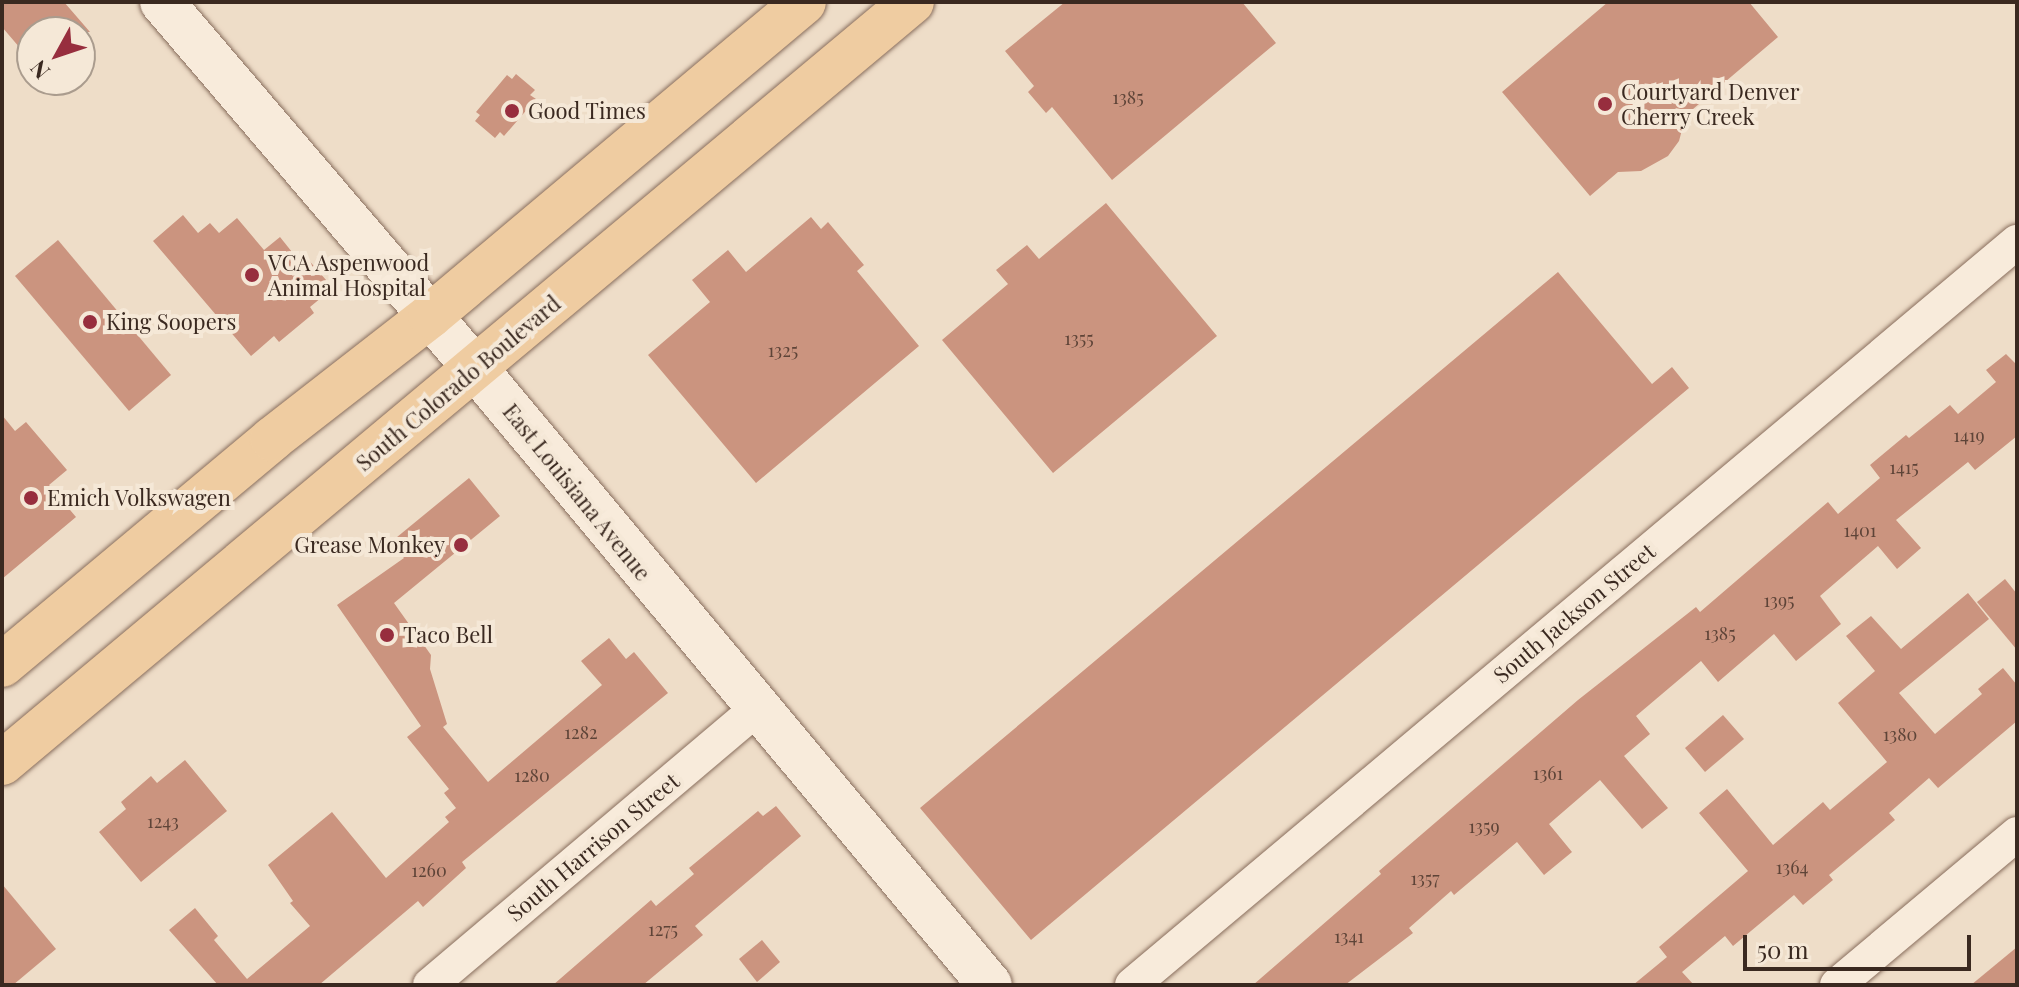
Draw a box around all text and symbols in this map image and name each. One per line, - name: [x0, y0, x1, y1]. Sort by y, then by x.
- north arrow: [16, 16, 96, 96]
- text: N: [23, 54, 56, 86]
- place label: Courtyard Denver Cherry Creek: [1621, 78, 1800, 130]
- house number: 1385: [1112, 86, 1144, 108]
- marker: Courtyard Denver Cherry Creek: [1596, 95, 1614, 113]
- place label: Good Times: [528, 98, 646, 124]
- marker: Good Times: [503, 102, 521, 120]
- place label: VCA Aspenwood Animal Hospital: [268, 249, 430, 300]
- marker: VCA Aspenwood Animal Hospital: [243, 266, 261, 284]
- street label: South Colorado Boulevard: [351, 290, 565, 476]
- place label: King Soopers: [106, 309, 236, 335]
- marker: King Soopers: [81, 313, 99, 331]
- house number: 1355: [1064, 327, 1094, 349]
- house number: 1325: [768, 339, 798, 361]
- street label: East Louisiana Avenue: [497, 398, 657, 586]
- house number: 1419: [1953, 424, 1985, 446]
- house number: 1415: [1889, 456, 1919, 478]
- place label: Emich Volkswagen: [47, 485, 232, 511]
- marker: Emich Volkswagen: [22, 489, 40, 507]
- house number: 1401: [1843, 519, 1877, 541]
- place label: Grease Monkey: [294, 532, 445, 558]
- marker: Grease Monkey: [452, 536, 470, 554]
- street label: South Jackson Street: [1488, 538, 1660, 688]
- house number: 1395: [1763, 589, 1795, 611]
- place label: Taco Bell: [403, 622, 493, 648]
- house number: 1385: [1704, 622, 1736, 644]
- marker: Taco Bell: [378, 626, 396, 644]
- house number: 1282: [564, 721, 598, 743]
- house number: 1380: [1883, 723, 1917, 745]
- house number: 1361: [1533, 762, 1563, 784]
- house number: 1280: [514, 764, 550, 786]
- street label: South Harrison Street: [502, 767, 684, 927]
- house number: 1243: [147, 810, 179, 832]
- house number: 1359: [1468, 815, 1500, 837]
- house number: 1364: [1776, 856, 1808, 878]
- house number: 1260: [411, 859, 447, 881]
- house number: 1357: [1410, 867, 1440, 889]
- house number: 1275: [648, 918, 678, 940]
- scale bar: [1747, 919, 1975, 969]
- house number: 1341: [1334, 925, 1364, 947]
- text: 50 m: [1757, 933, 1809, 965]

